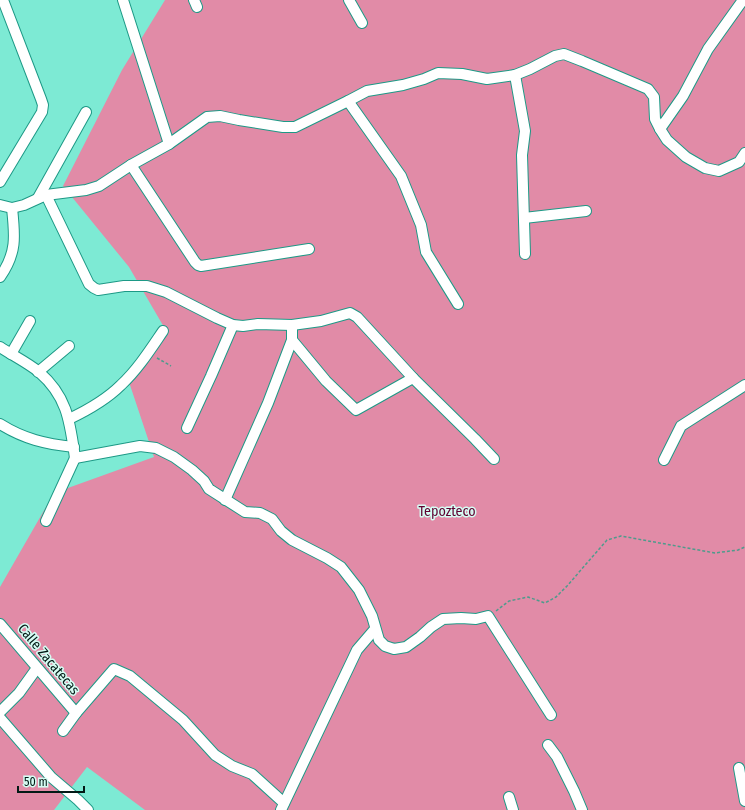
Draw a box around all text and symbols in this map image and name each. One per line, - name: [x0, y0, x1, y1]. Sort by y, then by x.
- park label: Tepozteco: [418, 503, 476, 520]
- street label: Calle Zacatecas: [14, 621, 83, 698]
- scale bar: [18, 768, 84, 794]
- text: 50 m: [24, 775, 48, 789]

